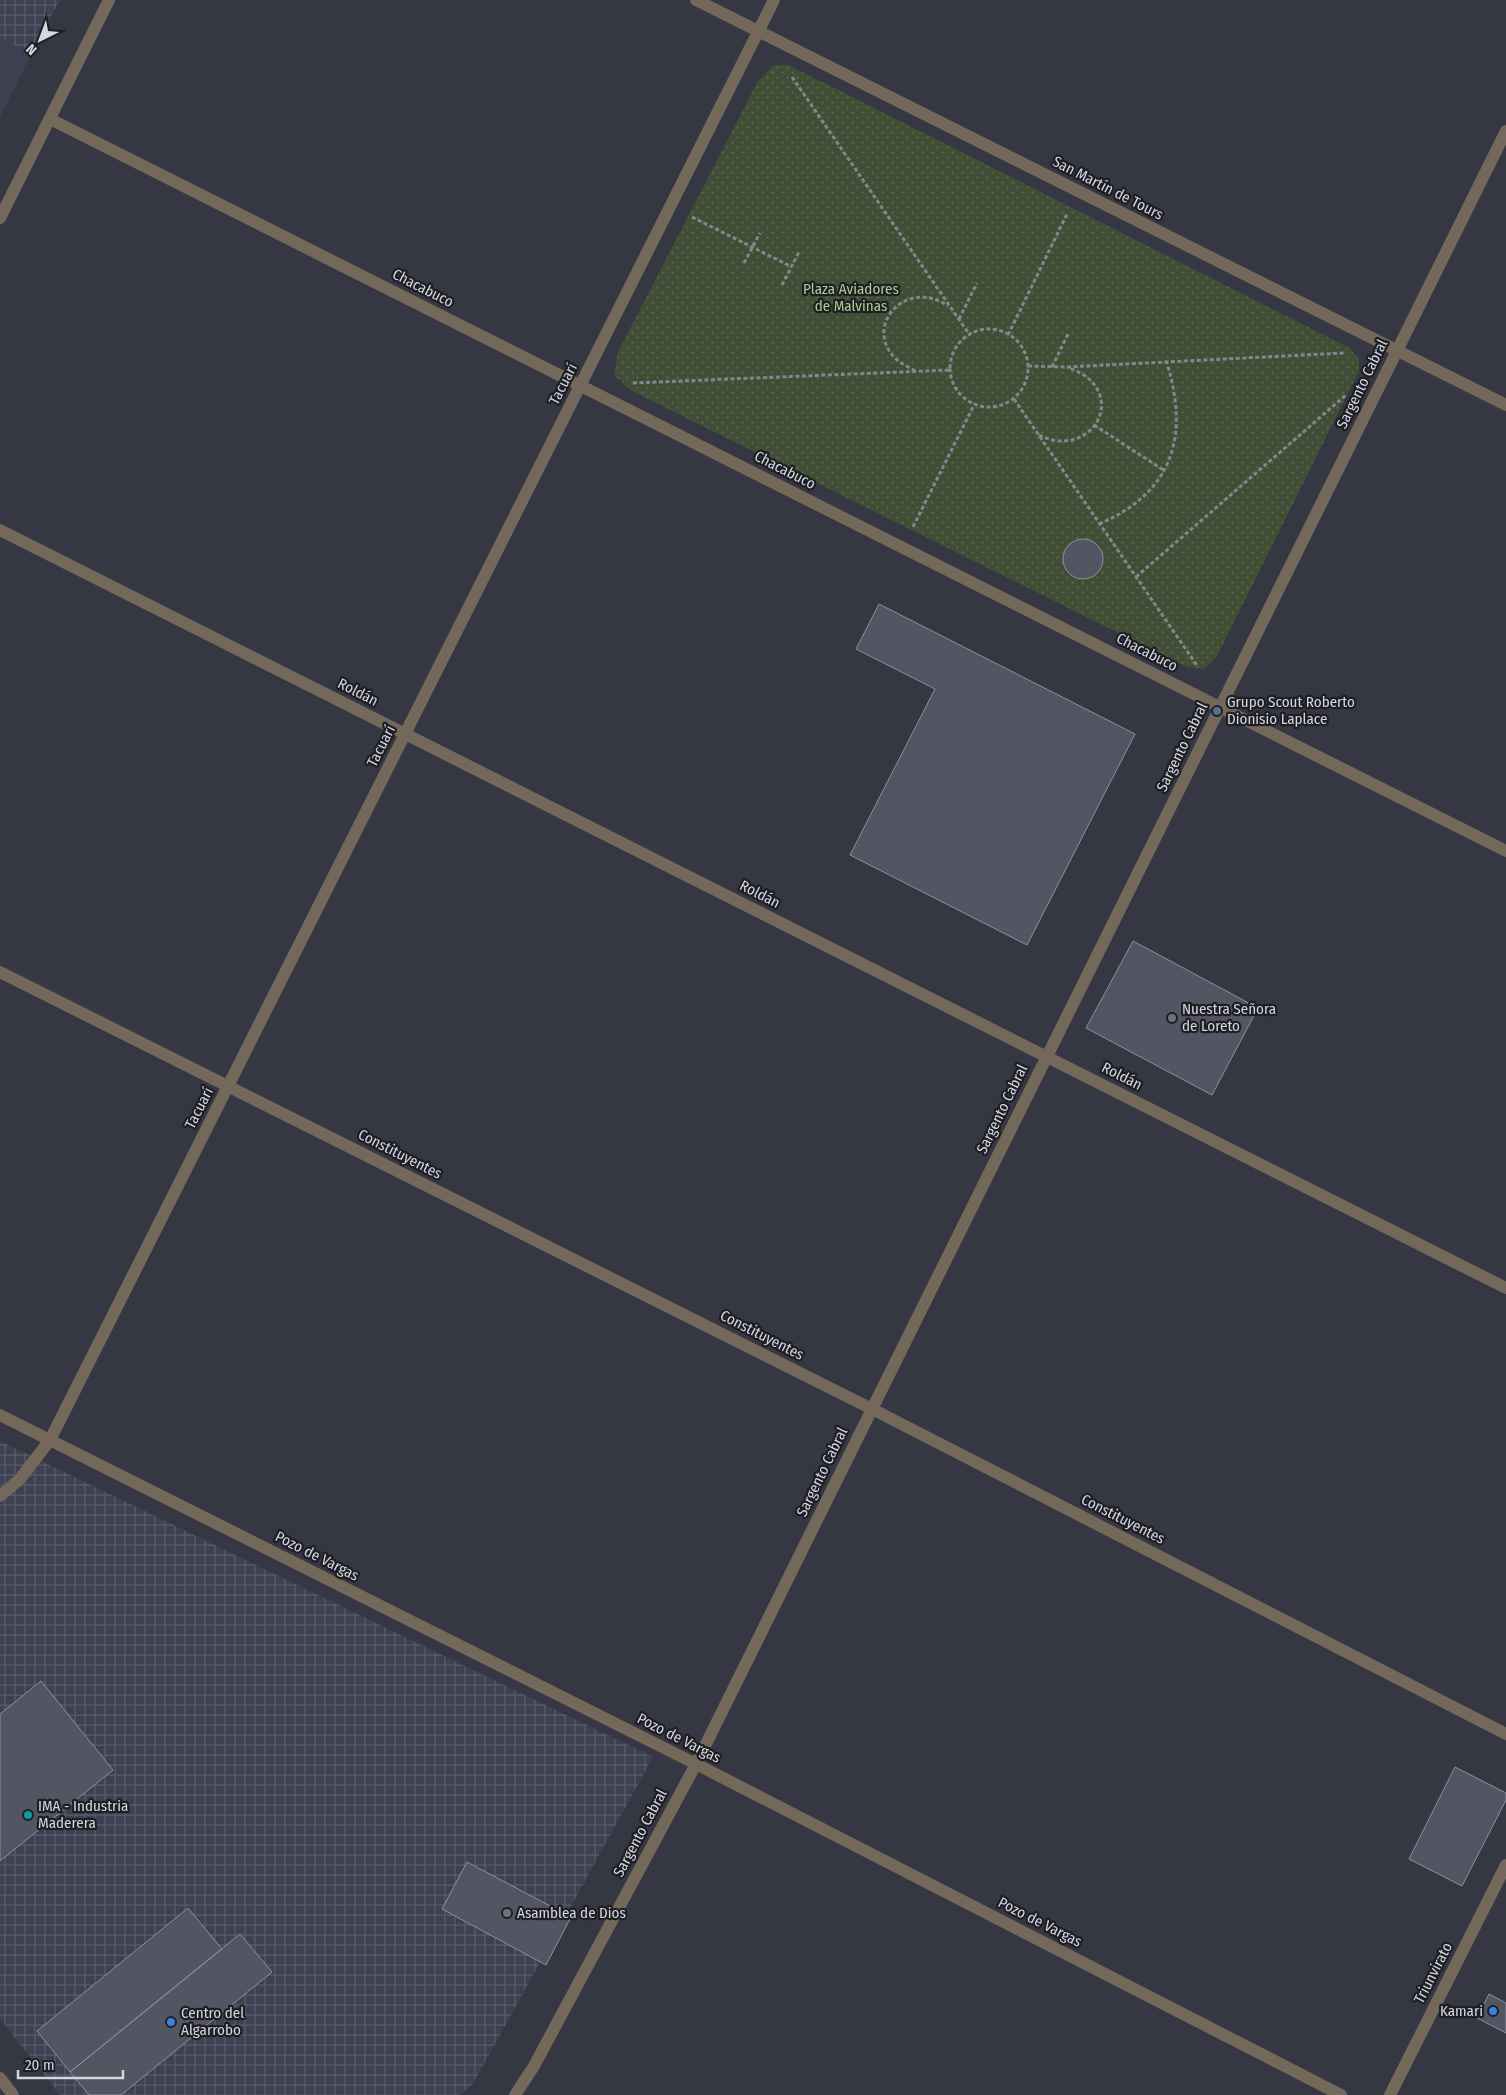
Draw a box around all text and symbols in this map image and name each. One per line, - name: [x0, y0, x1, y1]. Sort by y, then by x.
- north arrow: [15, 15, 65, 65]
- text: N: [23, 40, 40, 58]
- street label: San Martín de Tours: [1050, 152, 1166, 224]
- street label: Chacabuco: [389, 265, 457, 311]
- park label: Plaza Aviadores de Malvinas: [803, 280, 899, 315]
- street label: Sargento Cabral: [1333, 337, 1391, 431]
- street label: Tacuarí: [545, 360, 581, 408]
- street label: Chacabuco: [751, 447, 819, 493]
- street label: Chacabuco: [1113, 629, 1181, 675]
- street label: Roldán: [335, 674, 381, 710]
- place label: Grupo Scout Roberto Dionisio Laplace: [1227, 693, 1355, 728]
- street label: Sargento Cabral: [1153, 700, 1211, 794]
- marker: Grupo Scout Roberto Dionisio Laplace: [1211, 705, 1223, 717]
- street label: Tacuarí: [363, 722, 399, 770]
- street label: Roldán: [737, 876, 783, 912]
- place label: Nuestra Señora de Loreto: [1182, 1000, 1276, 1035]
- marker: Nuestra Señora de Loreto: [1166, 1012, 1178, 1024]
- street label: Roldán: [1099, 1058, 1145, 1094]
- street label: Sargento Cabral: [973, 1062, 1031, 1156]
- street label: Tacuarí: [181, 1084, 217, 1132]
- street label: Constituyentes: [355, 1125, 445, 1183]
- street label: Constituyentes: [717, 1306, 807, 1364]
- street label: Sargento Cabral: [793, 1425, 851, 1519]
- street label: Constituyentes: [1078, 1490, 1168, 1548]
- street label: Pozo de Vargas: [272, 1527, 362, 1585]
- street label: Pozo de Vargas: [634, 1709, 724, 1767]
- street label: Sargento Cabral: [609, 1786, 671, 1880]
- place label: IMA - Industria Maderera: [38, 1797, 128, 1832]
- marker: IMA - Industria Maderera: [22, 1809, 34, 1821]
- street label: Pozo de Vargas: [995, 1893, 1085, 1951]
- place label: Asamblea de Dios: [517, 1904, 626, 1922]
- marker: Asamblea de Dios: [501, 1907, 513, 1919]
- street label: Triunvirato: [1410, 1939, 1456, 2007]
- place label: Kamari: [1440, 2002, 1483, 2020]
- place label: Centro del Algarrobo: [181, 2004, 244, 2039]
- marker: Kamari: [1487, 2005, 1499, 2017]
- marker: Centro del Algarrobo: [165, 2016, 177, 2028]
- scale bar: [18, 2048, 122, 2080]
- text: 20 m: [25, 2056, 55, 2074]

